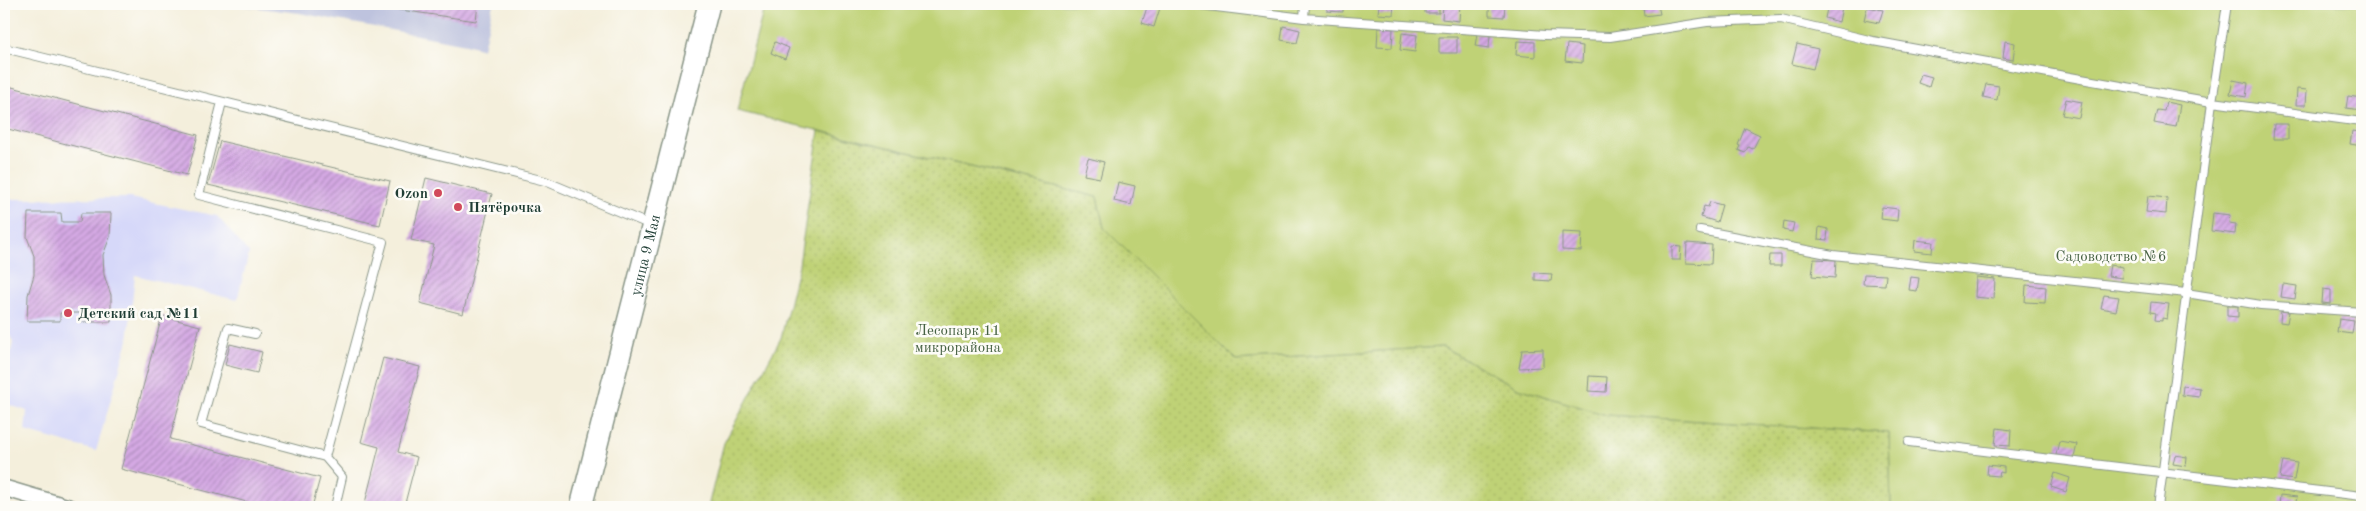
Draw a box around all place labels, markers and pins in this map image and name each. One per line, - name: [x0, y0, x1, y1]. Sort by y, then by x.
- place label: Ozon: [395, 187, 428, 202]
- marker: Ozon: [432, 187, 444, 199]
- marker: Пятёрочка: [452, 201, 464, 213]
- place label: Пятёрочка: [468, 201, 542, 216]
- marker: Детский сад №11: [62, 307, 74, 319]
- place label: Детский сад №11: [78, 307, 200, 322]

